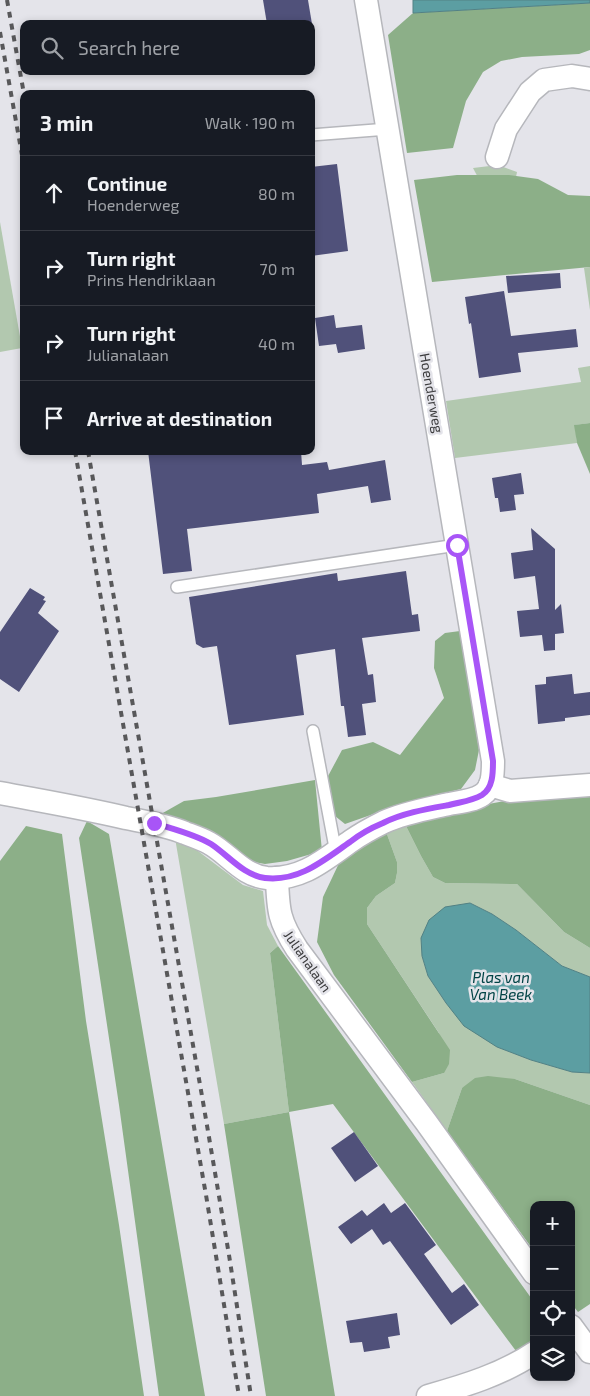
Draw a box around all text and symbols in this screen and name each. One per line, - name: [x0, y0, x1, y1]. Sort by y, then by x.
- search box: [20, 20, 315, 75]
- icon: search: [38, 34, 66, 62]
- text: Search here: [78, 36, 180, 59]
- text: 3 min: [40, 110, 93, 135]
- text: Walk · 190 m: [205, 113, 295, 132]
- text: Continue: [87, 172, 167, 195]
- icon: ahead: [40, 179, 68, 207]
- text: 80 m: [258, 184, 295, 203]
- text: Hoenderweg: [87, 195, 180, 214]
- text: Turn right: [87, 247, 175, 270]
- icon: right: [40, 254, 68, 282]
- text: 70 m: [260, 259, 295, 278]
- text: Prins Hendriklaan: [87, 270, 216, 289]
- text: Turn right: [87, 322, 175, 345]
- icon: right: [40, 329, 68, 357]
- text: 40 m: [258, 334, 295, 353]
- text: Julianalaan: [87, 345, 169, 364]
- street label: Hoenderweg: [417, 352, 447, 435]
- icon: arrive: [40, 404, 68, 432]
- text: Arrive at destination: [87, 407, 272, 430]
- route start: [446, 534, 469, 557]
- route end: [143, 812, 166, 835]
- street label: Julianalaan: [281, 927, 335, 995]
- water label: Plas van Van Beek: [470, 968, 532, 1003]
- map controls: [530, 1201, 575, 1381]
- button: +: [530, 1201, 575, 1246]
- button: −: [530, 1246, 575, 1291]
- button: locate: [530, 1291, 575, 1336]
- button: layers: [530, 1336, 575, 1381]

